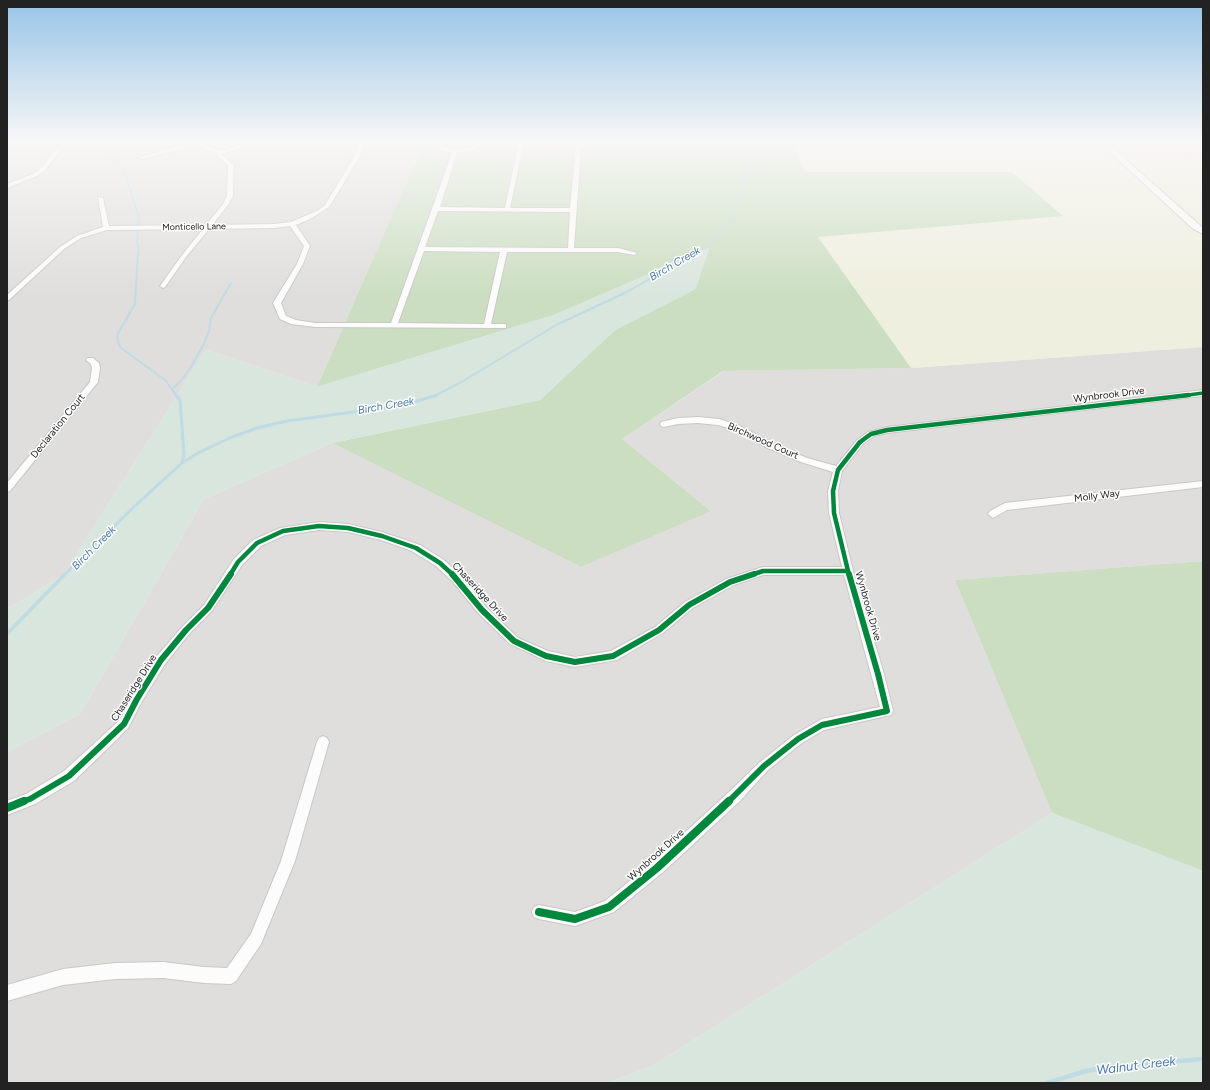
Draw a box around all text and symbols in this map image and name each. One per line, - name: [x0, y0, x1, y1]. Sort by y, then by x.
- street label: Monticello Lane: [162, 221, 226, 233]
- water label: Birch Creek: [647, 244, 703, 284]
- street label: Wynbrook Drive: [1073, 385, 1145, 405]
- street label: Declaration Court: [28, 391, 88, 461]
- water label: Birch Creek: [357, 395, 415, 417]
- street label: Birchwood Court: [726, 420, 800, 462]
- street label: Molly Way: [1074, 487, 1120, 505]
- water label: Birch Creek: [69, 523, 119, 573]
- street label: Chaseridge Drive: [450, 560, 510, 624]
- street label: Wynbrook Drive: [852, 570, 884, 642]
- street label: Chaseridge Drive: [109, 652, 159, 724]
- street label: Wynbrook Drive: [625, 827, 687, 883]
- water label: Walnut Creek: [1096, 1053, 1176, 1079]

